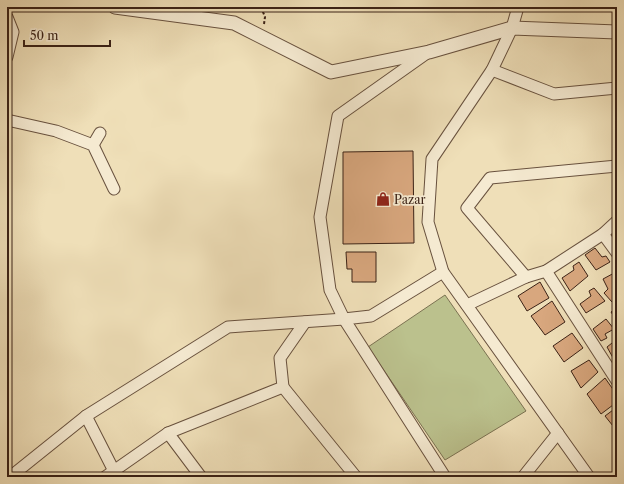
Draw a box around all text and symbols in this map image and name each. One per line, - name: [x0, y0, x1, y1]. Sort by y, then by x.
- scale bar: [24, 22, 110, 48]
- text: 50 m: [30, 28, 59, 43]
- shop icon: Pazar: [375, 191, 391, 207]
- place label: Pazar: [394, 192, 426, 207]

